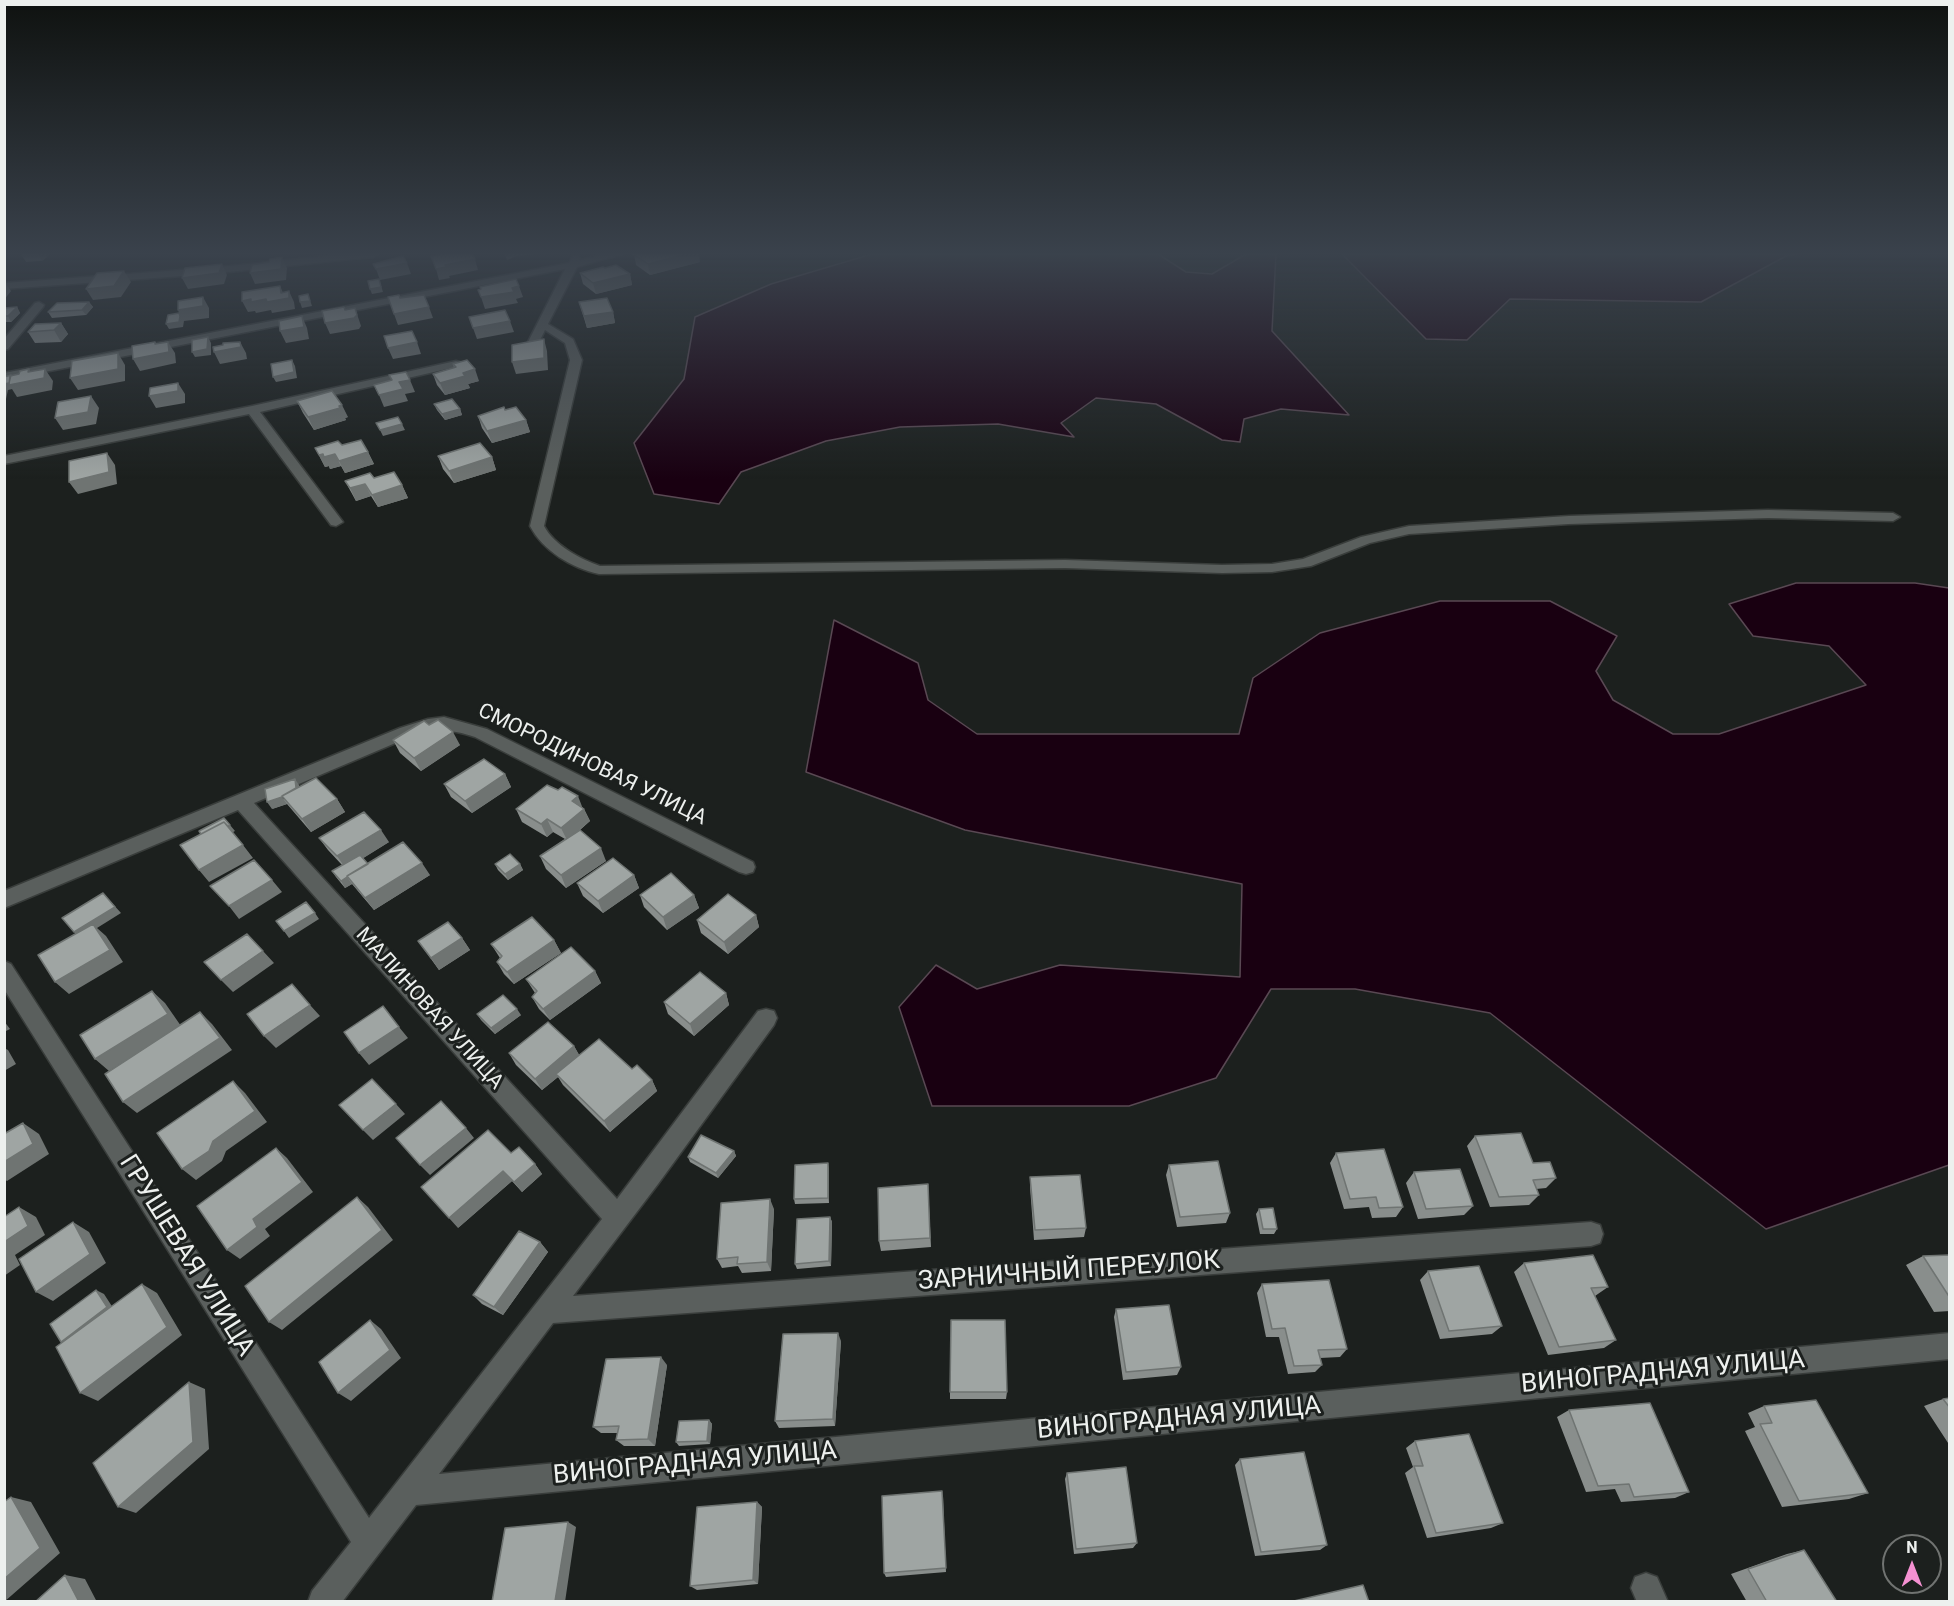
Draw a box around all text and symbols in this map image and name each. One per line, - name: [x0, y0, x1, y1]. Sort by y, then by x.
- street label: СМОРОДИНОВАЯ УЛИЦА: [474, 699, 710, 831]
- street label: МАЛИНОВАЯ УЛИЦА: [350, 923, 508, 1095]
- street label: ГРУШЕВАЯ УЛИЦА: [111, 1150, 261, 1362]
- street label: ЗАРНИЧНЫЙ ПЕРЕУЛОК: [917, 1246, 1221, 1298]
- street label: ВИНОГРАДНАЯ УЛИЦА: [1520, 1345, 1806, 1401]
- street label: ВИНОГРАДНАЯ УЛИЦА: [1036, 1391, 1322, 1447]
- street label: ВИНОГРАДНАЯ УЛИЦА: [552, 1436, 838, 1492]
- north arrow: [1882, 1534, 1942, 1594]
- text: N: [1906, 1538, 1918, 1557]

